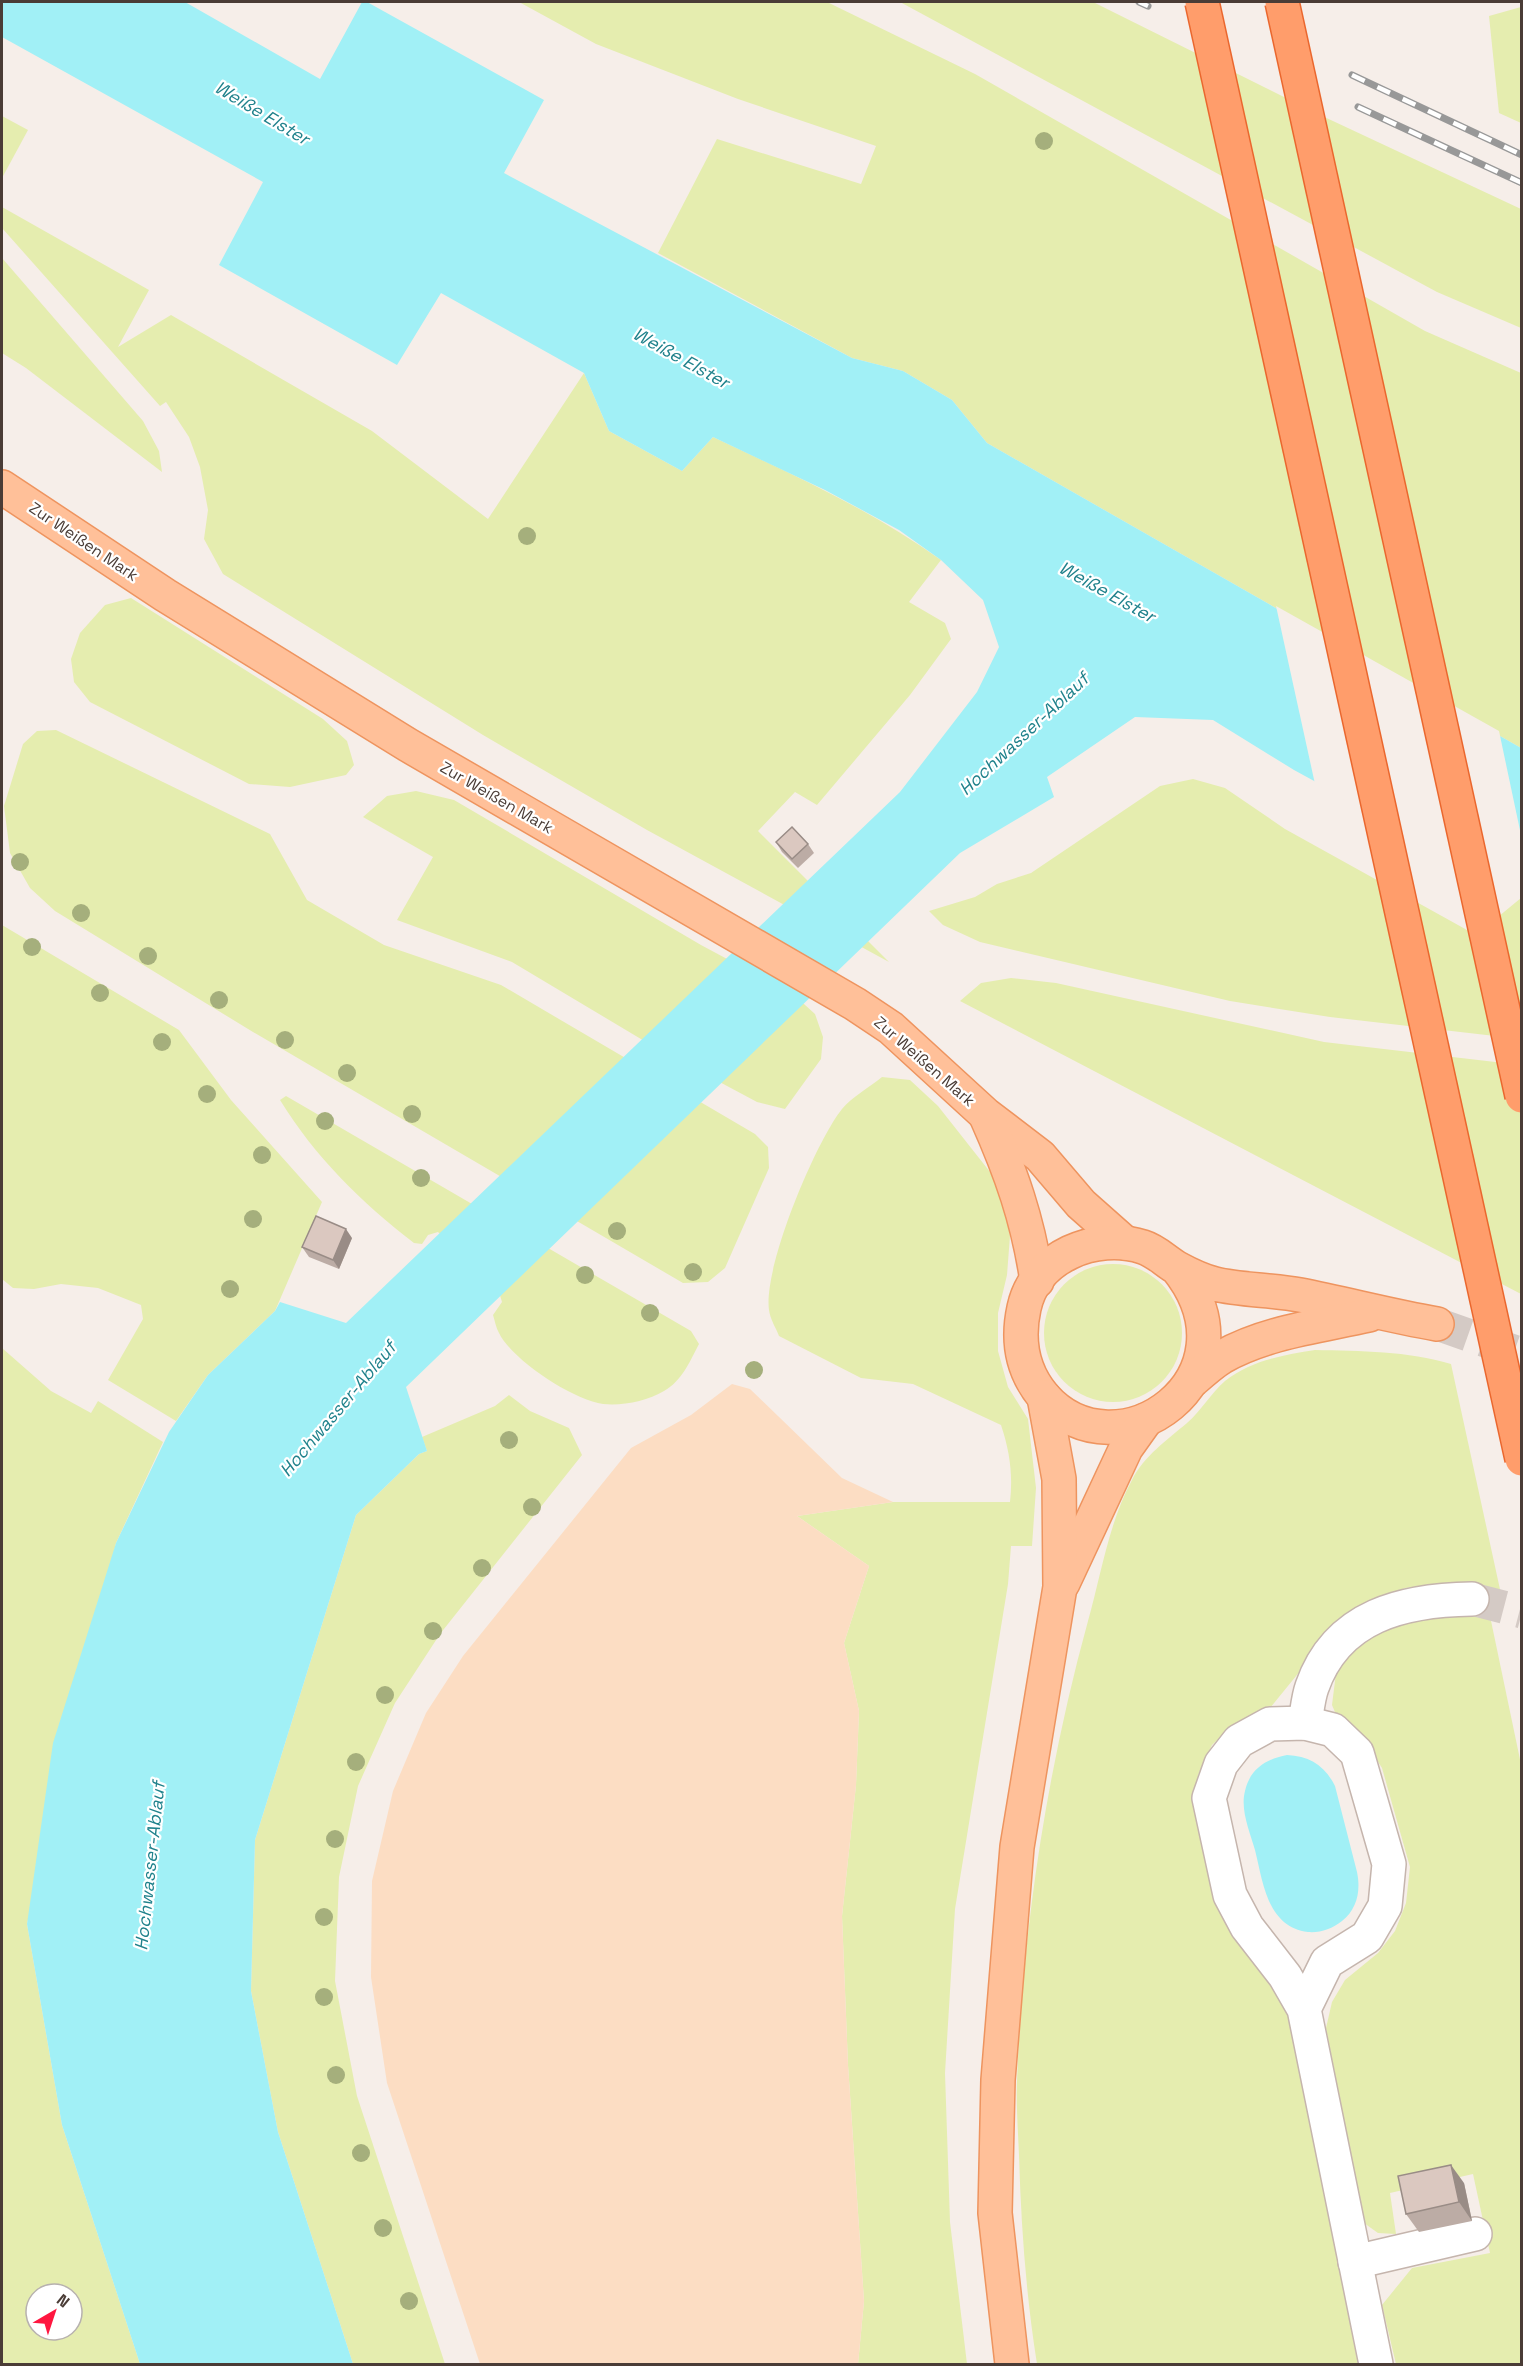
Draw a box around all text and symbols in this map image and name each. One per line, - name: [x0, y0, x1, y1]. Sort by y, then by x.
- water label: Weiße Elster: [211, 75, 316, 151]
- water label: Weiße Elster: [629, 322, 735, 394]
- street label: Zur Weißen Mark: [25, 497, 143, 586]
- water label: Weiße Elster: [1055, 556, 1161, 628]
- water label: Hochwasser-Ablauf: [954, 665, 1096, 800]
- street label: Zur Weißen Mark: [436, 757, 557, 839]
- street label: Zur Weißen Mark: [870, 1012, 980, 1111]
- water label: Hochwasser-Ablauf: [274, 1334, 403, 1481]
- water label: Hochwasser-Ablauf: [129, 1777, 170, 1951]
- north arrow: [24, 2282, 84, 2342]
- text: N: [52, 2289, 74, 2312]

